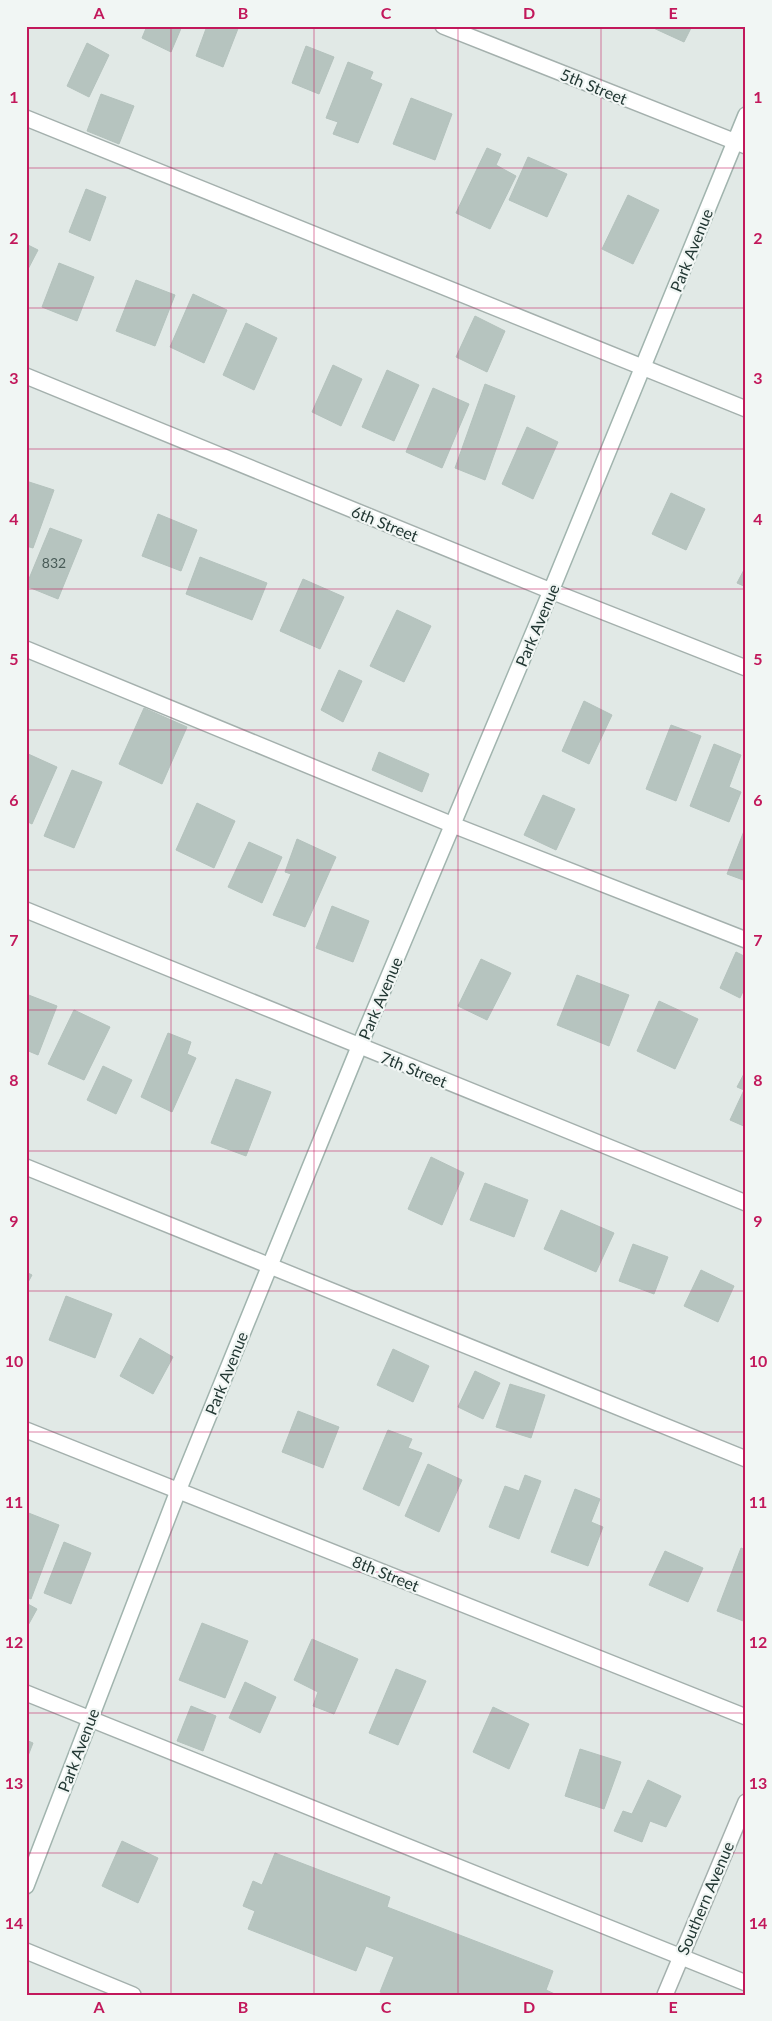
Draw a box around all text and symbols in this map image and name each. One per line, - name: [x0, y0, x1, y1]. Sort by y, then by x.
- text: A: [92, 3, 105, 22]
- text: B: [238, 3, 248, 22]
- text: C: [381, 3, 392, 22]
- text: D: [523, 3, 535, 22]
- text: E: [668, 3, 678, 22]
- street label: 5th Street: [558, 64, 630, 108]
- text: 1: [9, 87, 19, 106]
- text: 1: [753, 87, 763, 106]
- street label: Park Avenue: [666, 206, 716, 294]
- text: 2: [9, 228, 19, 247]
- text: 2: [753, 228, 763, 247]
- text: 3: [9, 368, 19, 387]
- text: 3: [753, 368, 763, 387]
- street label: 6th Street: [349, 501, 421, 545]
- text: 4: [9, 509, 19, 528]
- text: 4: [753, 509, 763, 528]
- house number: 832: [42, 554, 66, 571]
- street label: Park Avenue: [511, 581, 563, 669]
- text: 5: [9, 649, 19, 668]
- text: 5: [753, 649, 763, 668]
- text: 6: [9, 790, 19, 809]
- text: 6: [753, 790, 763, 809]
- text: 7: [9, 930, 19, 949]
- text: 7: [753, 930, 763, 949]
- street label: Park Avenue: [354, 954, 406, 1042]
- street label: 7th Street: [378, 1047, 450, 1091]
- text: 8: [9, 1070, 19, 1089]
- text: 8: [753, 1070, 763, 1089]
- text: 9: [9, 1211, 19, 1230]
- text: 9: [753, 1211, 763, 1230]
- street label: Park Avenue: [201, 1329, 251, 1417]
- text: 10: [5, 1351, 23, 1370]
- text: 10: [749, 1351, 767, 1370]
- text: 11: [5, 1492, 23, 1511]
- text: 11: [749, 1492, 767, 1511]
- street label: 8th Street: [350, 1551, 422, 1595]
- text: 12: [5, 1632, 23, 1651]
- text: 12: [749, 1632, 767, 1651]
- street label: Park Avenue: [53, 1706, 103, 1794]
- text: 13: [5, 1773, 23, 1792]
- text: 13: [749, 1773, 767, 1792]
- street label: Southern Avenue: [673, 1839, 737, 1957]
- text: 14: [5, 1913, 23, 1932]
- text: 14: [749, 1913, 767, 1932]
- text: A: [92, 1997, 105, 2016]
- text: B: [238, 1997, 248, 2016]
- text: C: [381, 1997, 392, 2016]
- text: D: [523, 1997, 535, 2016]
- text: E: [668, 1997, 678, 2016]

